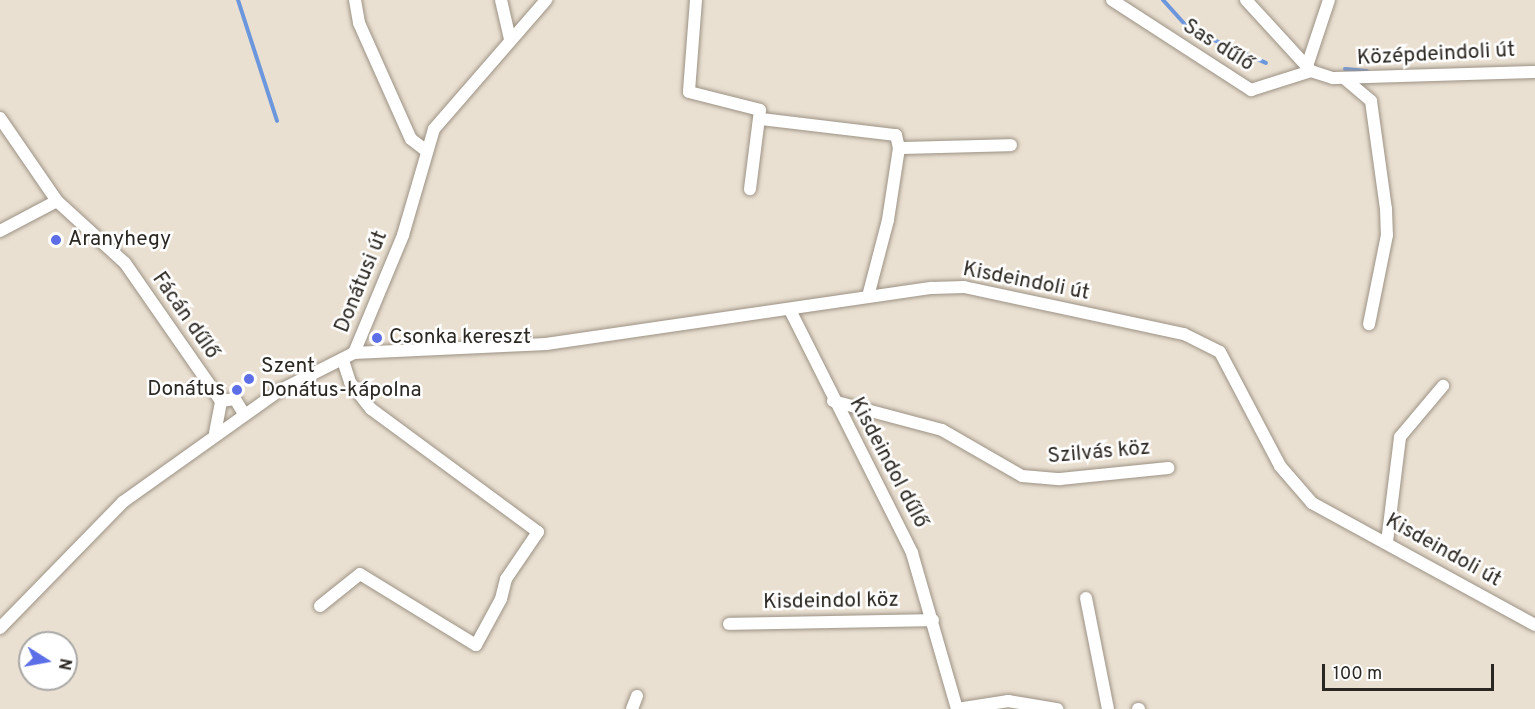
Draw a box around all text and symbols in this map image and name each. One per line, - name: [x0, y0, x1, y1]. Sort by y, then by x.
- street label: Sas dűlő: [1178, 14, 1258, 78]
- street label: Középdeindoli út: [1356, 38, 1516, 72]
- place label: Aranyhegy: [68, 227, 171, 253]
- street label: Donátusi út: [330, 227, 394, 337]
- marker: Aranyhegy: [49, 233, 63, 247]
- street label: Kisdeindoli út: [961, 257, 1091, 307]
- street label: Fácán dűlő: [146, 268, 224, 364]
- place label: Csonka kereszt: [389, 325, 531, 351]
- marker: Csonka kereszt: [370, 331, 384, 345]
- place label: Szent Donátus-kápolna: [261, 354, 422, 404]
- marker: Szent Donátus-kápolna: [242, 372, 256, 386]
- place label: Donátus: [147, 377, 225, 403]
- marker: Donátus: [230, 383, 244, 397]
- street label: Kisdeindol dűlő: [843, 393, 933, 533]
- street label: Szilvás köz: [1047, 436, 1151, 470]
- street label: Kisdeindoli út: [1381, 509, 1505, 593]
- street label: Kisdeindol köz: [763, 588, 899, 616]
- north arrow: [18, 631, 78, 691]
- scale bar: [1325, 652, 1498, 690]
- text: N: [53, 657, 75, 672]
- text: 100 m: [1333, 663, 1382, 686]

